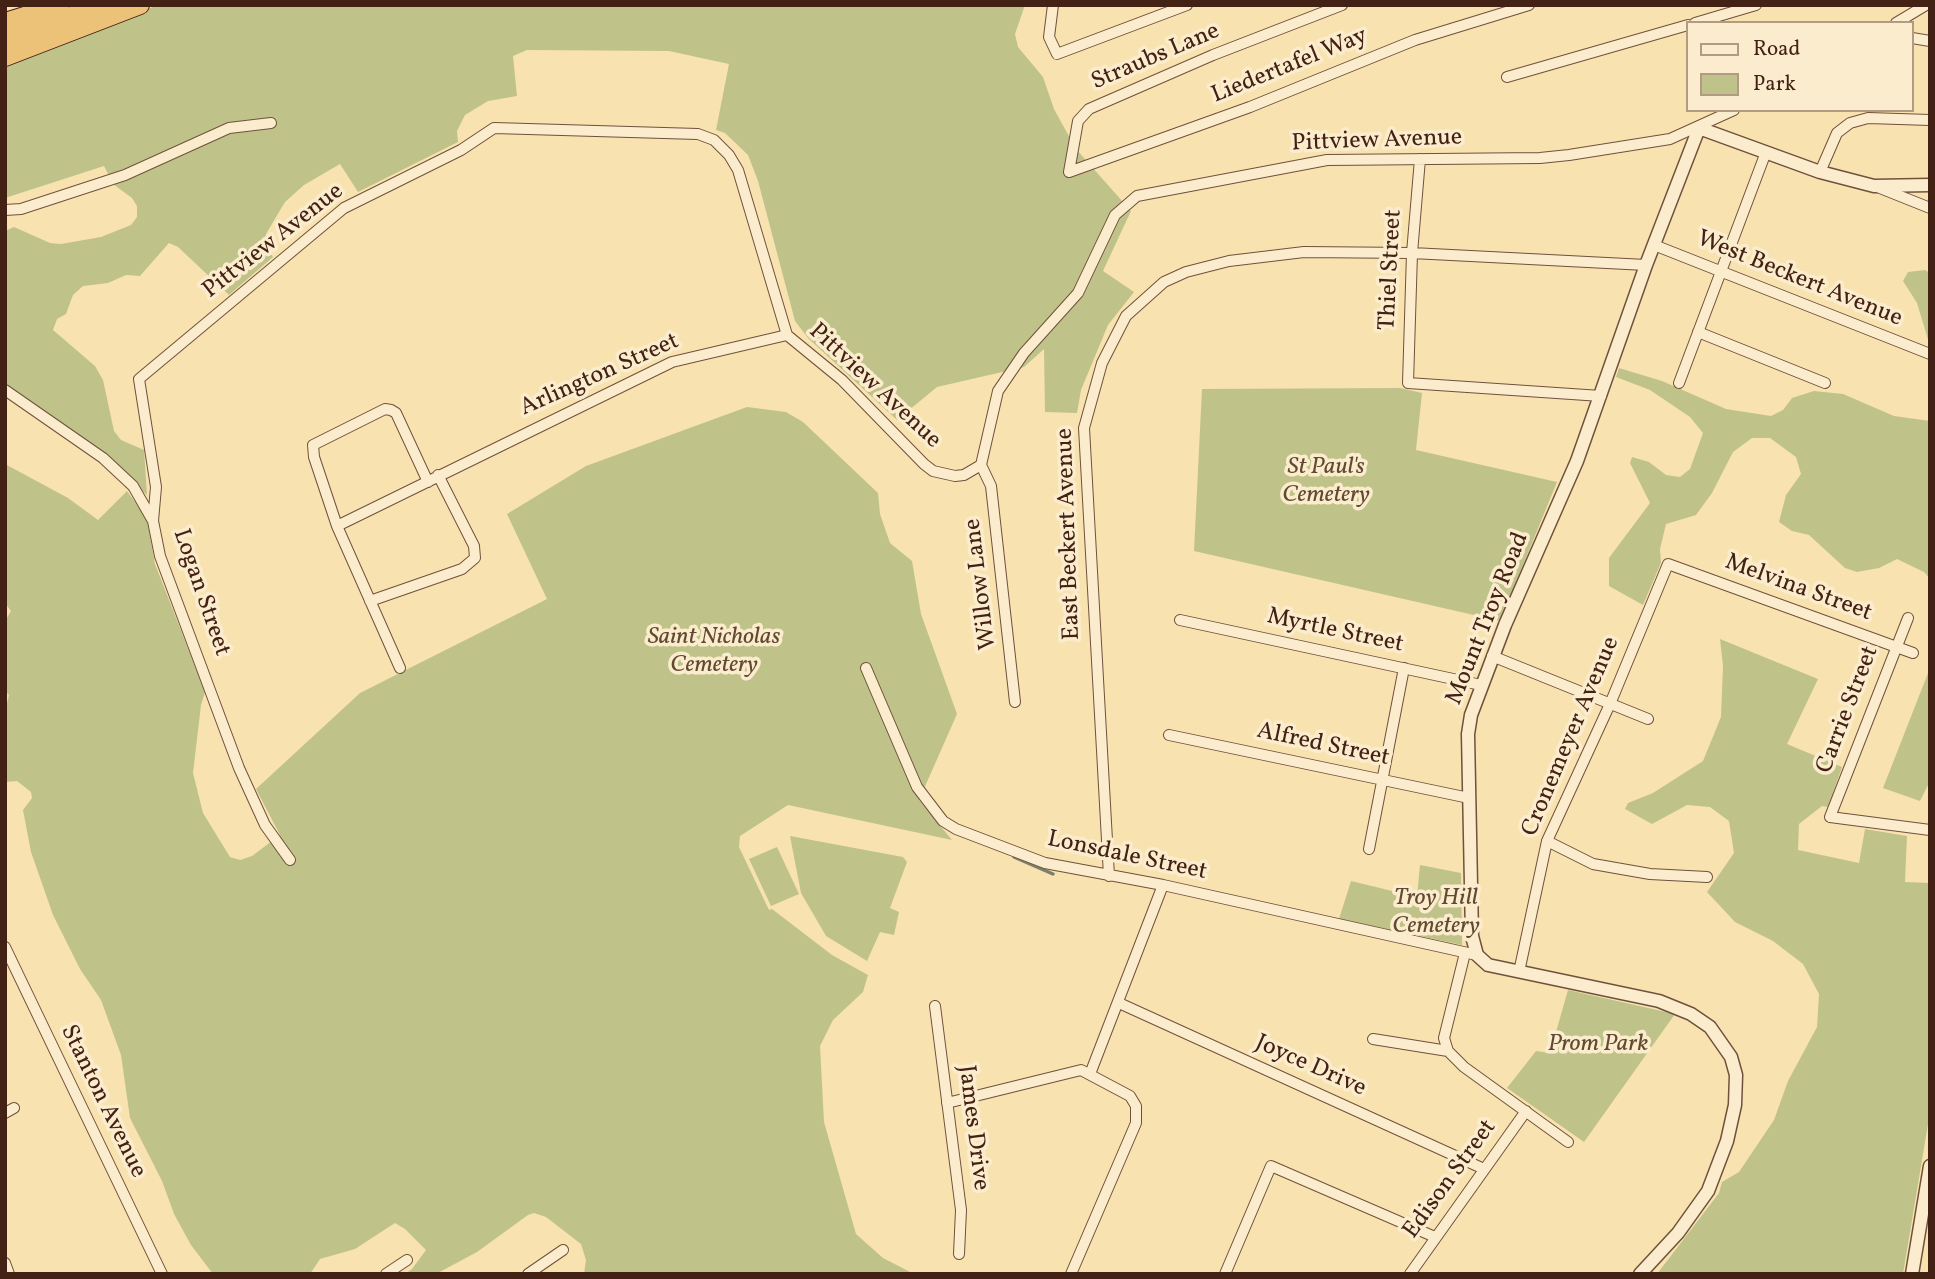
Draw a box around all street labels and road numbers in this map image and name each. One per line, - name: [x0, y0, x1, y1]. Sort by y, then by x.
- street label: Straubs Lane: [1088, 18, 1224, 98]
- street label: Liedertafel Way: [1208, 23, 1372, 111]
- street label: Pittview Avenue: [1291, 125, 1463, 159]
- street label: Pittview Avenue: [198, 178, 350, 306]
- street label: Thiel Street: [1374, 209, 1410, 331]
- street label: West Beckert Avenue: [1692, 226, 1906, 334]
- street label: Pittview Avenue: [802, 318, 946, 456]
- street label: Arlington Street: [516, 328, 684, 424]
- street label: East Beckert Avenue: [1052, 427, 1088, 641]
- street label: Willow Lane: [960, 517, 1004, 651]
- street label: Logan Street: [165, 526, 235, 660]
- street label: Mount Troy Road: [1441, 529, 1537, 709]
- street label: Melvina Street: [1721, 549, 1875, 629]
- street label: Myrtle Street: [1264, 603, 1406, 661]
- street label: Cronemeyer Avenue: [1517, 633, 1627, 841]
- street label: Carrie Street: [1812, 642, 1886, 778]
- street label: Alfred Street: [1254, 718, 1392, 774]
- street label: Lonsdale Street: [1045, 826, 1209, 888]
- street label: Stanton Avenue: [53, 1021, 151, 1183]
- street label: Joyce Drive: [1250, 1030, 1370, 1104]
- street label: James Drive: [950, 1064, 994, 1192]
- street label: Edison Street: [1398, 1115, 1504, 1245]

